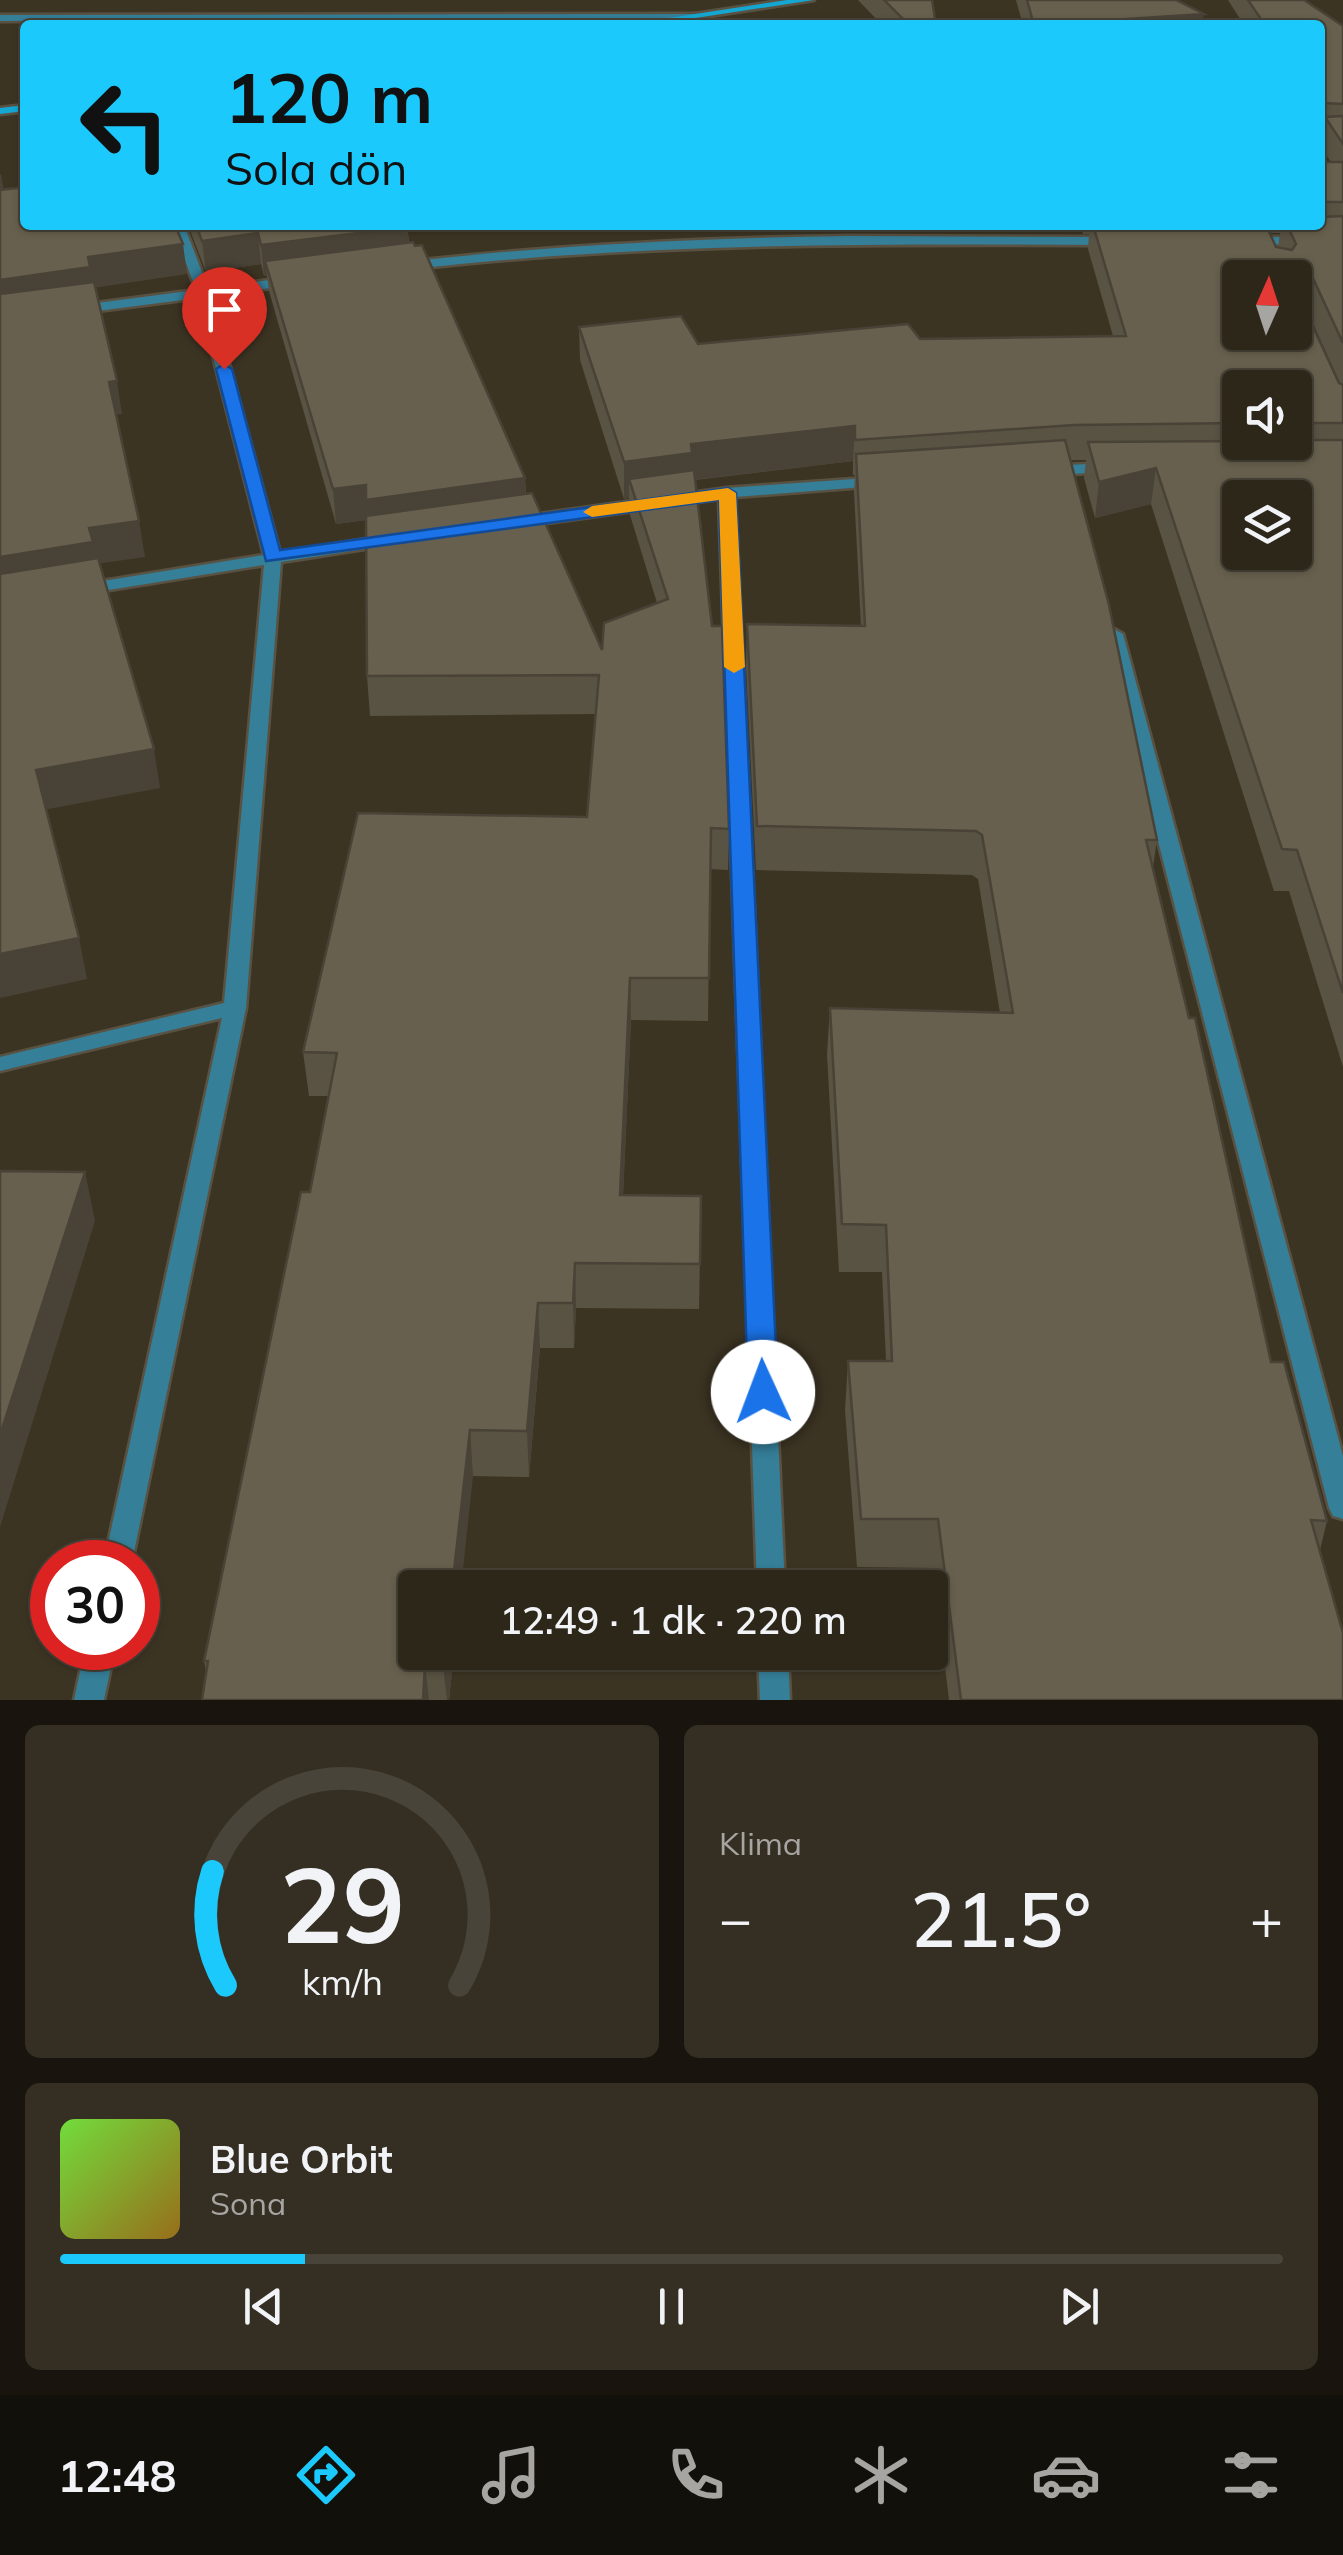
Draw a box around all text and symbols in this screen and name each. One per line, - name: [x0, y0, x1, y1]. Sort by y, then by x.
- text: 120 m: [225, 53, 433, 141]
- icon: left: [60, 60, 190, 190]
- text: Sola dön: [225, 140, 407, 196]
- north arrow: [1222, 260, 1312, 350]
- map controls: [1222, 260, 1312, 570]
- pin: [182, 267, 267, 370]
- icon: arrive: [197, 282, 252, 337]
- button: sound: [1222, 370, 1312, 460]
- button: layers: [1222, 480, 1312, 570]
- position arrow: [711, 1340, 815, 1444]
- speed limit sign: 30: [30, 1540, 160, 1670]
- text: 12:49 · 1 dk · 220 m: [499, 1596, 847, 1644]
- text: Klima: [719, 1823, 802, 1863]
- text: 29: [280, 1838, 404, 1969]
- text: 21.5°: [911, 1872, 1091, 1966]
- text: −: [719, 1884, 752, 1953]
- text: +: [1250, 1884, 1283, 1953]
- text: km/h: [302, 1959, 382, 2004]
- text: Blue Orbit: [210, 2135, 393, 2183]
- text: Sona: [210, 2183, 286, 2223]
- icon: previous: [236, 2279, 291, 2334]
- icon: pause: [644, 2279, 699, 2334]
- icon: next: [1052, 2279, 1107, 2334]
- icon: directions: [291, 2440, 361, 2510]
- icon: music: [476, 2440, 546, 2510]
- icon: phone: [661, 2440, 731, 2510]
- icon: climate: [846, 2440, 916, 2510]
- icon: car: [1031, 2440, 1101, 2510]
- icon: filters: [1216, 2440, 1286, 2510]
- text: 12:48: [57, 2447, 177, 2503]

